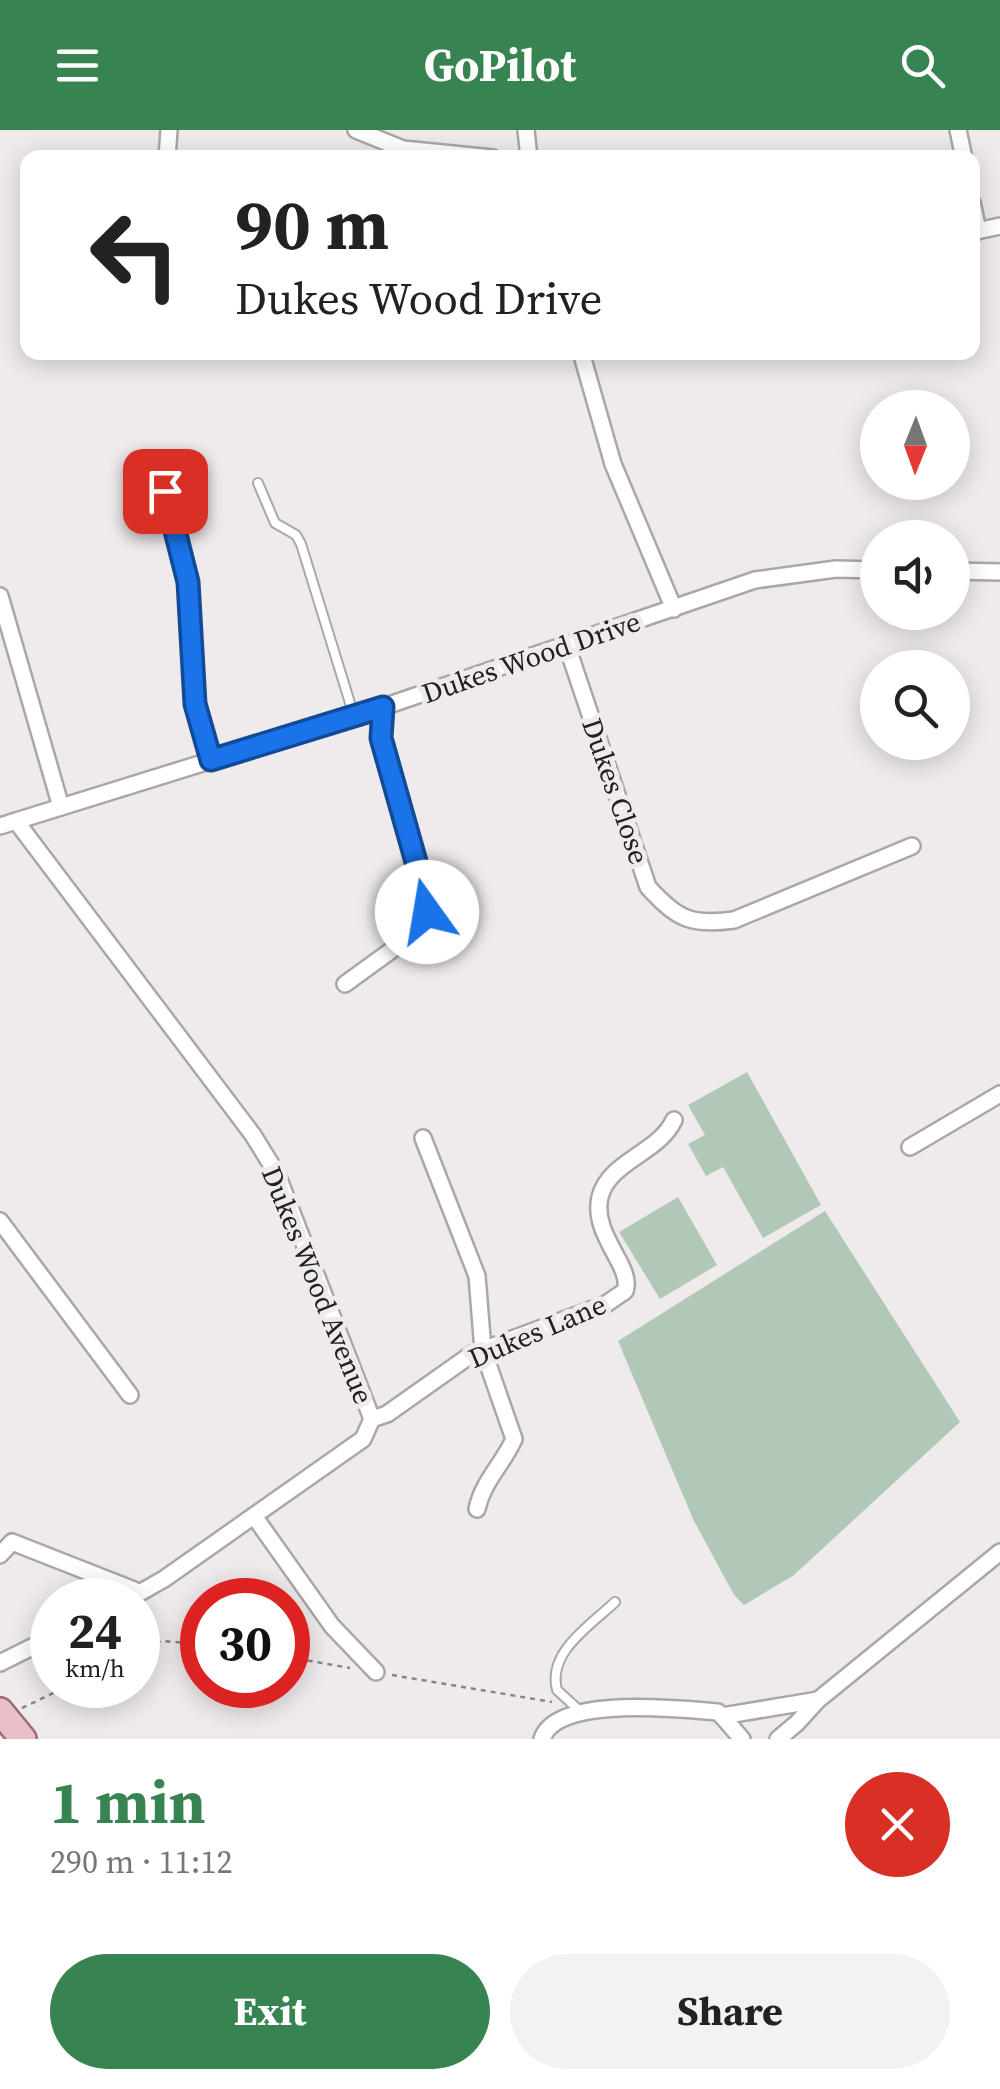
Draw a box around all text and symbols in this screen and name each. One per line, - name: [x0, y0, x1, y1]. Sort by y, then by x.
- text: GoPilot: [424, 34, 576, 96]
- icon: menu: [50, 38, 105, 93]
- icon: search: [895, 38, 950, 93]
- text: 90 m: [235, 176, 389, 272]
- icon: left: [70, 190, 200, 320]
- text: Dukes Wood Drive: [235, 267, 603, 329]
- north arrow: [860, 390, 970, 500]
- map controls: [860, 390, 970, 760]
- pin: [123, 449, 208, 534]
- icon: arrive: [138, 464, 193, 519]
- button: sound: [860, 520, 970, 630]
- street label: Dukes Wood Drive: [417, 602, 645, 712]
- button: search: [860, 650, 970, 760]
- street label: Dukes Close: [573, 713, 659, 869]
- position arrow: [375, 860, 479, 964]
- street label: Dukes Wood Avenue: [253, 1161, 383, 1409]
- street label: Dukes Lane: [462, 1285, 612, 1377]
- speed limit sign: 30: [180, 1578, 310, 1708]
- text: 24: [68, 1596, 122, 1665]
- text: km/h: [65, 1651, 125, 1685]
- text: 1 min: [50, 1761, 206, 1843]
- button: close: [845, 1772, 950, 1877]
- text: 290 m · 11:12: [50, 1840, 232, 1884]
- button: Exit: [50, 1954, 490, 2069]
- button: Share: [510, 1954, 950, 2069]

